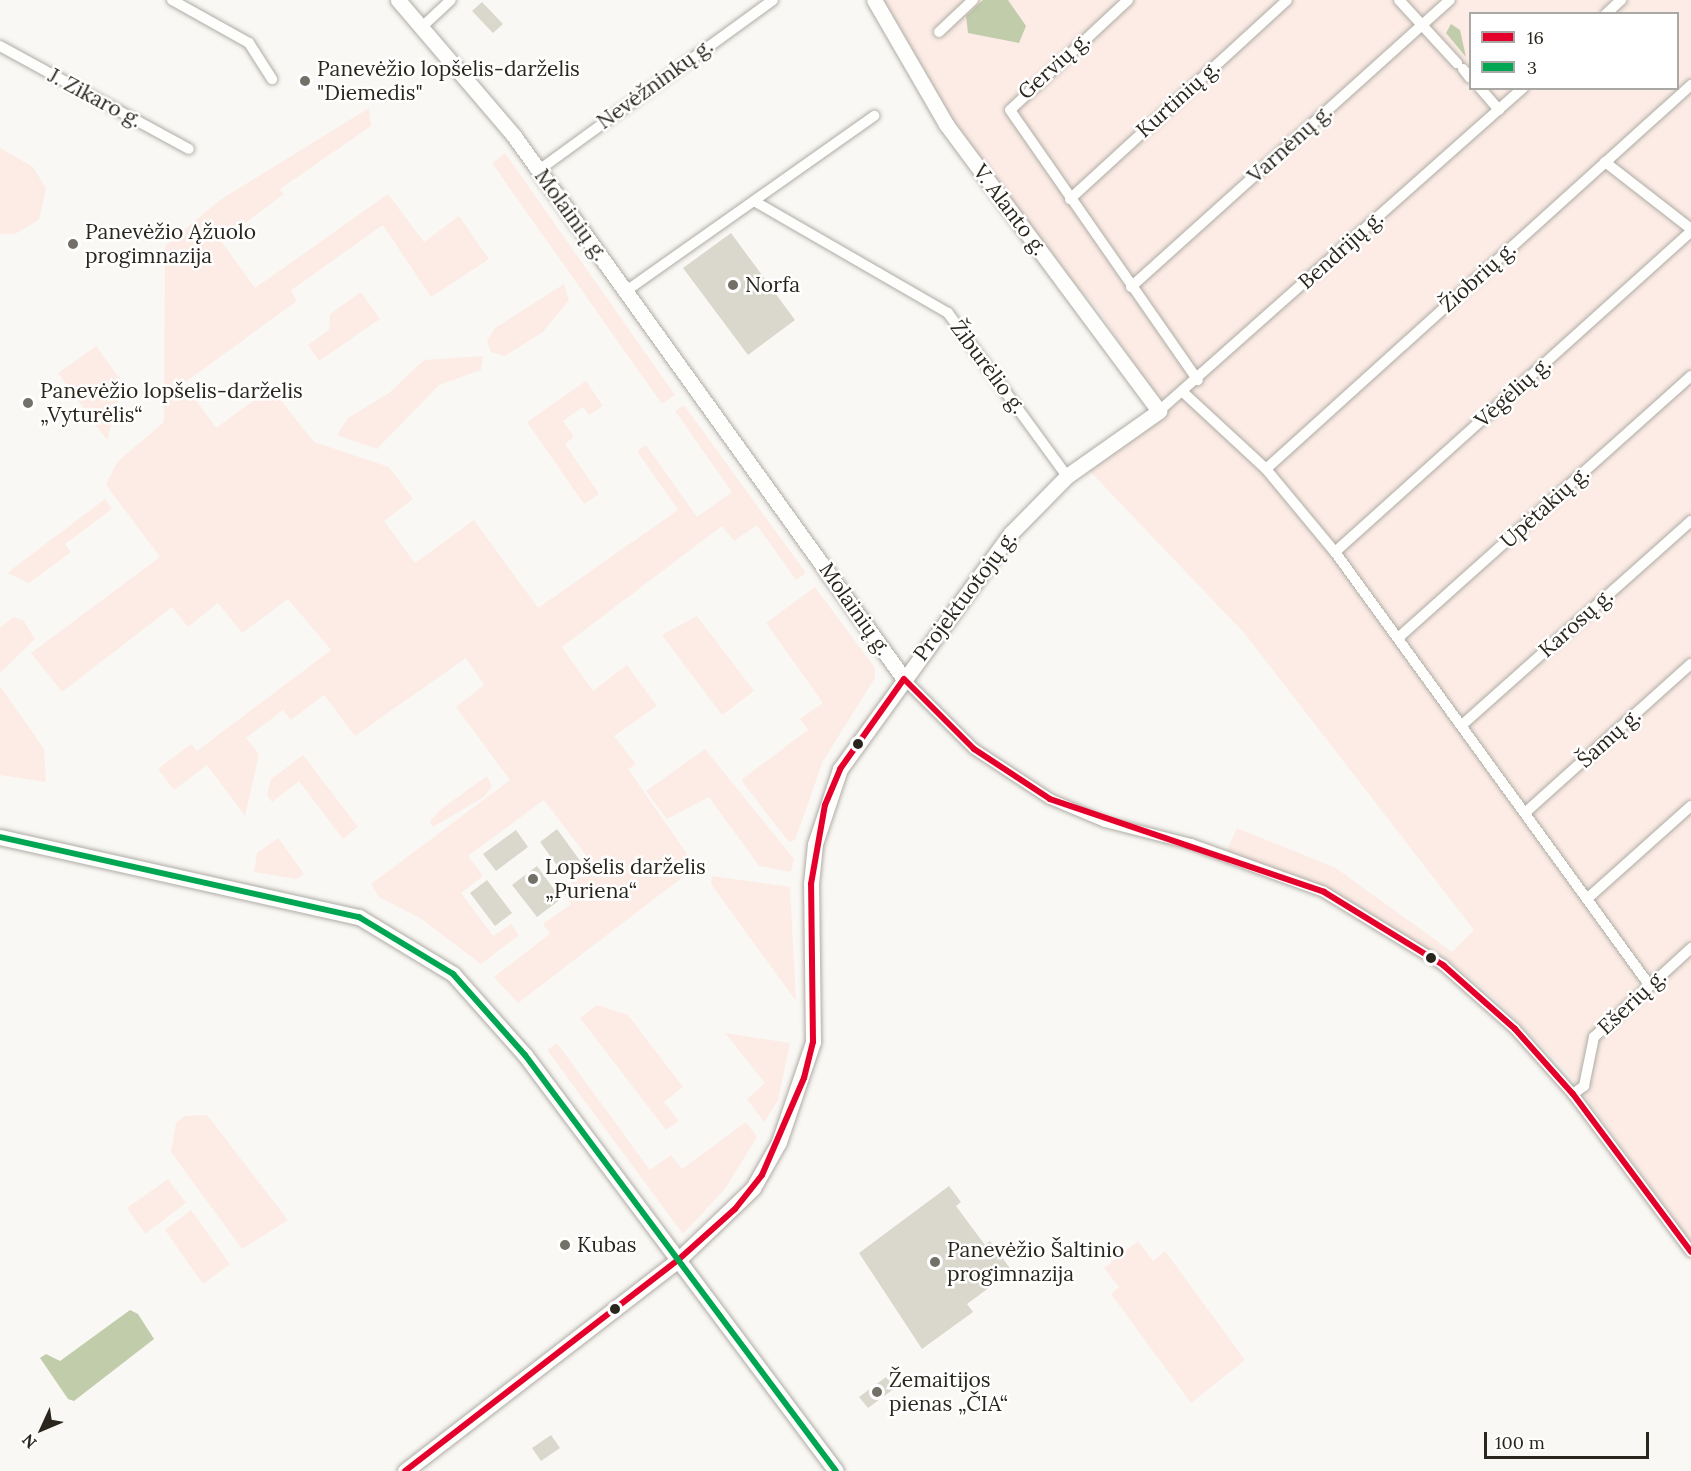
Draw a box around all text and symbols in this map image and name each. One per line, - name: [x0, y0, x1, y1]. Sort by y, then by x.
- legend: [1469, 12, 1679, 90]
- text: 16: [1527, 26, 1544, 49]
- street label: Gervių g.: [1013, 27, 1095, 105]
- street label: Nevėžninkų g.: [592, 34, 718, 134]
- street label: Kurtinių g.: [1131, 55, 1225, 143]
- place label: Panevėžio lopšelis-darželis "Diemedis": [317, 56, 580, 106]
- text: 3: [1527, 56, 1537, 79]
- street label: J. Zikaro g.: [44, 63, 146, 133]
- marker: Panevėžio lopšelis-darželis "Diemedis": [298, 74, 312, 88]
- street label: Varnėnų g.: [1243, 100, 1337, 188]
- street label: V. Alanto g.: [968, 160, 1052, 260]
- street label: Molainių g.: [529, 164, 613, 266]
- street label: Bendrijų g.: [1294, 205, 1388, 295]
- place label: Panevėžio Ąžuolo progimnazija: [85, 219, 256, 269]
- marker: Panevėžio Ąžuolo progimnazija: [66, 237, 80, 251]
- street label: Žiobrių g.: [1435, 237, 1521, 317]
- place label: Norfa: [745, 272, 800, 298]
- marker: Norfa: [726, 278, 740, 292]
- street label: Žiburėlio g.: [945, 316, 1031, 418]
- street label: Vėgėlių g.: [1470, 351, 1556, 433]
- place label: Panevėžio lopšelis-darželis „Vyturėlis“: [40, 378, 303, 428]
- marker: Panevėžio lopšelis-darželis „Vyturėlis“: [21, 396, 35, 410]
- street label: Upėtakių g.: [1495, 461, 1595, 553]
- street label: Projektuotojų g.: [908, 526, 1022, 666]
- street label: Molainių g.: [814, 558, 896, 660]
- street label: Karosų g.: [1534, 583, 1618, 663]
- street label: Šamų g.: [1572, 703, 1646, 773]
- unlabelled marker: [852, 738, 864, 750]
- place label: Lopšelis darželis „Puriena“: [545, 854, 706, 904]
- marker: Lopšelis darželis „Puriena“: [526, 872, 540, 886]
- unlabelled marker: [1425, 952, 1437, 964]
- street label: Ešerių g.: [1593, 964, 1671, 1040]
- place label: Kubas: [577, 1232, 636, 1258]
- place label: Panevėžio Šaltinio progimnazija: [947, 1237, 1124, 1287]
- marker: Kubas: [558, 1238, 572, 1252]
- marker: Panevėžio Šaltinio progimnazija: [928, 1255, 942, 1269]
- unlabelled marker: [609, 1303, 621, 1315]
- place label: Žemaitijos pienas „ČIA“: [889, 1367, 1008, 1417]
- marker: Žemaitijos pienas „ČIA“: [870, 1385, 884, 1399]
- north arrow: [12, 1399, 72, 1459]
- scale bar: [1487, 1420, 1652, 1458]
- text: N: [18, 1430, 41, 1453]
- text: 100 m: [1495, 1431, 1545, 1454]

